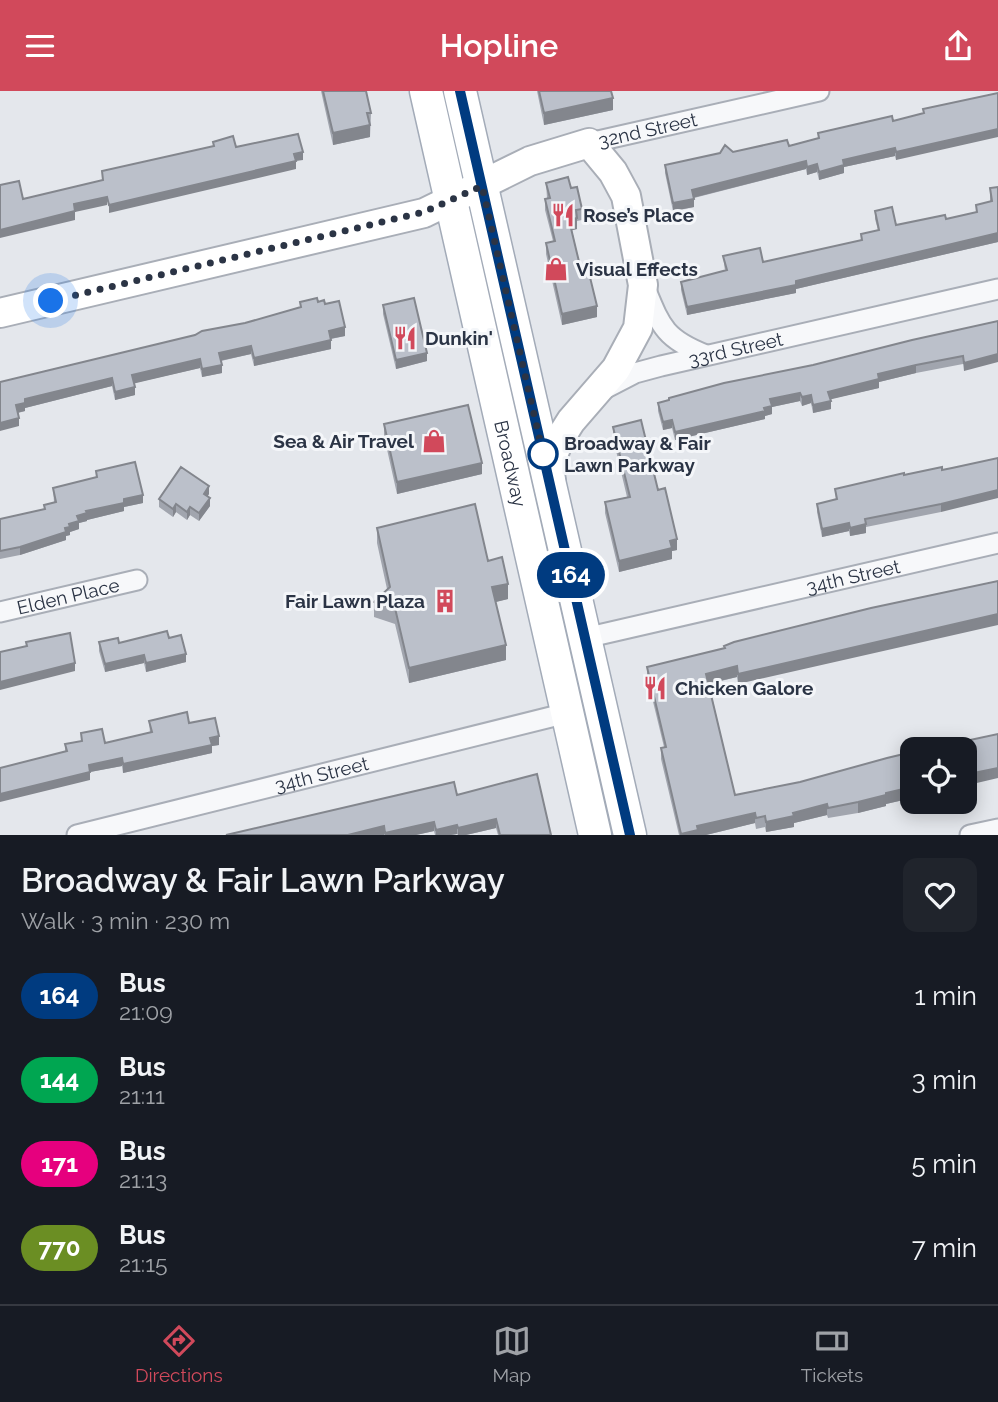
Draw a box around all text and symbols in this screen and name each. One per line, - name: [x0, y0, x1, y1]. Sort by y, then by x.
- icon: menu: [21, 27, 59, 65]
- text: Hopline: [440, 27, 558, 64]
- icon: share: [939, 27, 977, 65]
- street label: 32nd Street: [596, 108, 700, 152]
- restaurant icon: Rose’s Place: [549, 201, 577, 229]
- place label: Rose’s Place: [583, 204, 694, 226]
- shop icon: Visual Effects: [542, 255, 570, 283]
- place label: Visual Effects: [576, 258, 698, 280]
- your location: [33, 283, 68, 318]
- restaurant icon: Dunkin': [391, 324, 419, 352]
- place label: Dunkin': [425, 327, 493, 349]
- street label: 33rd Street: [686, 327, 785, 370]
- street label: Broadway: [490, 418, 531, 509]
- shop icon: Sea & Air Travel: [420, 427, 448, 455]
- place label: Sea & Air Travel: [273, 430, 415, 452]
- place label: Broadway & Fair Lawn Parkway: [564, 432, 711, 476]
- marker: Broadway & Fair Lawn Parkway: [528, 439, 558, 469]
- line badge: 164: [531, 552, 611, 598]
- street label: 34th Street: [804, 555, 903, 598]
- text: 164: [551, 560, 591, 589]
- street label: Elden Place: [15, 573, 122, 619]
- building icon: Fair Lawn Plaza: [431, 587, 459, 615]
- place label: Fair Lawn Plaza: [285, 590, 425, 612]
- restaurant icon: Chicken Galore: [641, 674, 669, 702]
- place label: Chicken Galore: [675, 677, 813, 699]
- map controls: [900, 737, 977, 814]
- button: locate: [900, 737, 977, 814]
- street label: 34th Street: [273, 752, 371, 796]
- button: heart: [903, 858, 977, 932]
- text: Broadway & Fair Lawn Parkway: [21, 861, 505, 900]
- text: Walk · 3 min · 230 m: [21, 907, 230, 934]
- text: Bus: [119, 968, 166, 998]
- text: 164: [39, 981, 80, 1010]
- text: 1 min: [915, 981, 977, 1011]
- text: 21:09: [119, 998, 173, 1025]
- text: Bus: [119, 1052, 166, 1082]
- text: 144: [40, 1065, 79, 1094]
- text: 3 min: [912, 1065, 977, 1095]
- text: 21:11: [119, 1082, 165, 1109]
- text: Bus: [119, 1136, 166, 1166]
- text: 171: [41, 1149, 78, 1178]
- text: 5 min: [911, 1149, 977, 1179]
- text: 21:13: [119, 1166, 167, 1193]
- text: Bus: [119, 1220, 166, 1250]
- text: 770: [39, 1233, 80, 1262]
- text: 7 min: [912, 1233, 977, 1263]
- text: 21:15: [119, 1250, 168, 1277]
- tab: Directions: [135, 1322, 223, 1386]
- tab: Map: [492, 1322, 531, 1386]
- tab: Tickets: [801, 1322, 863, 1386]

